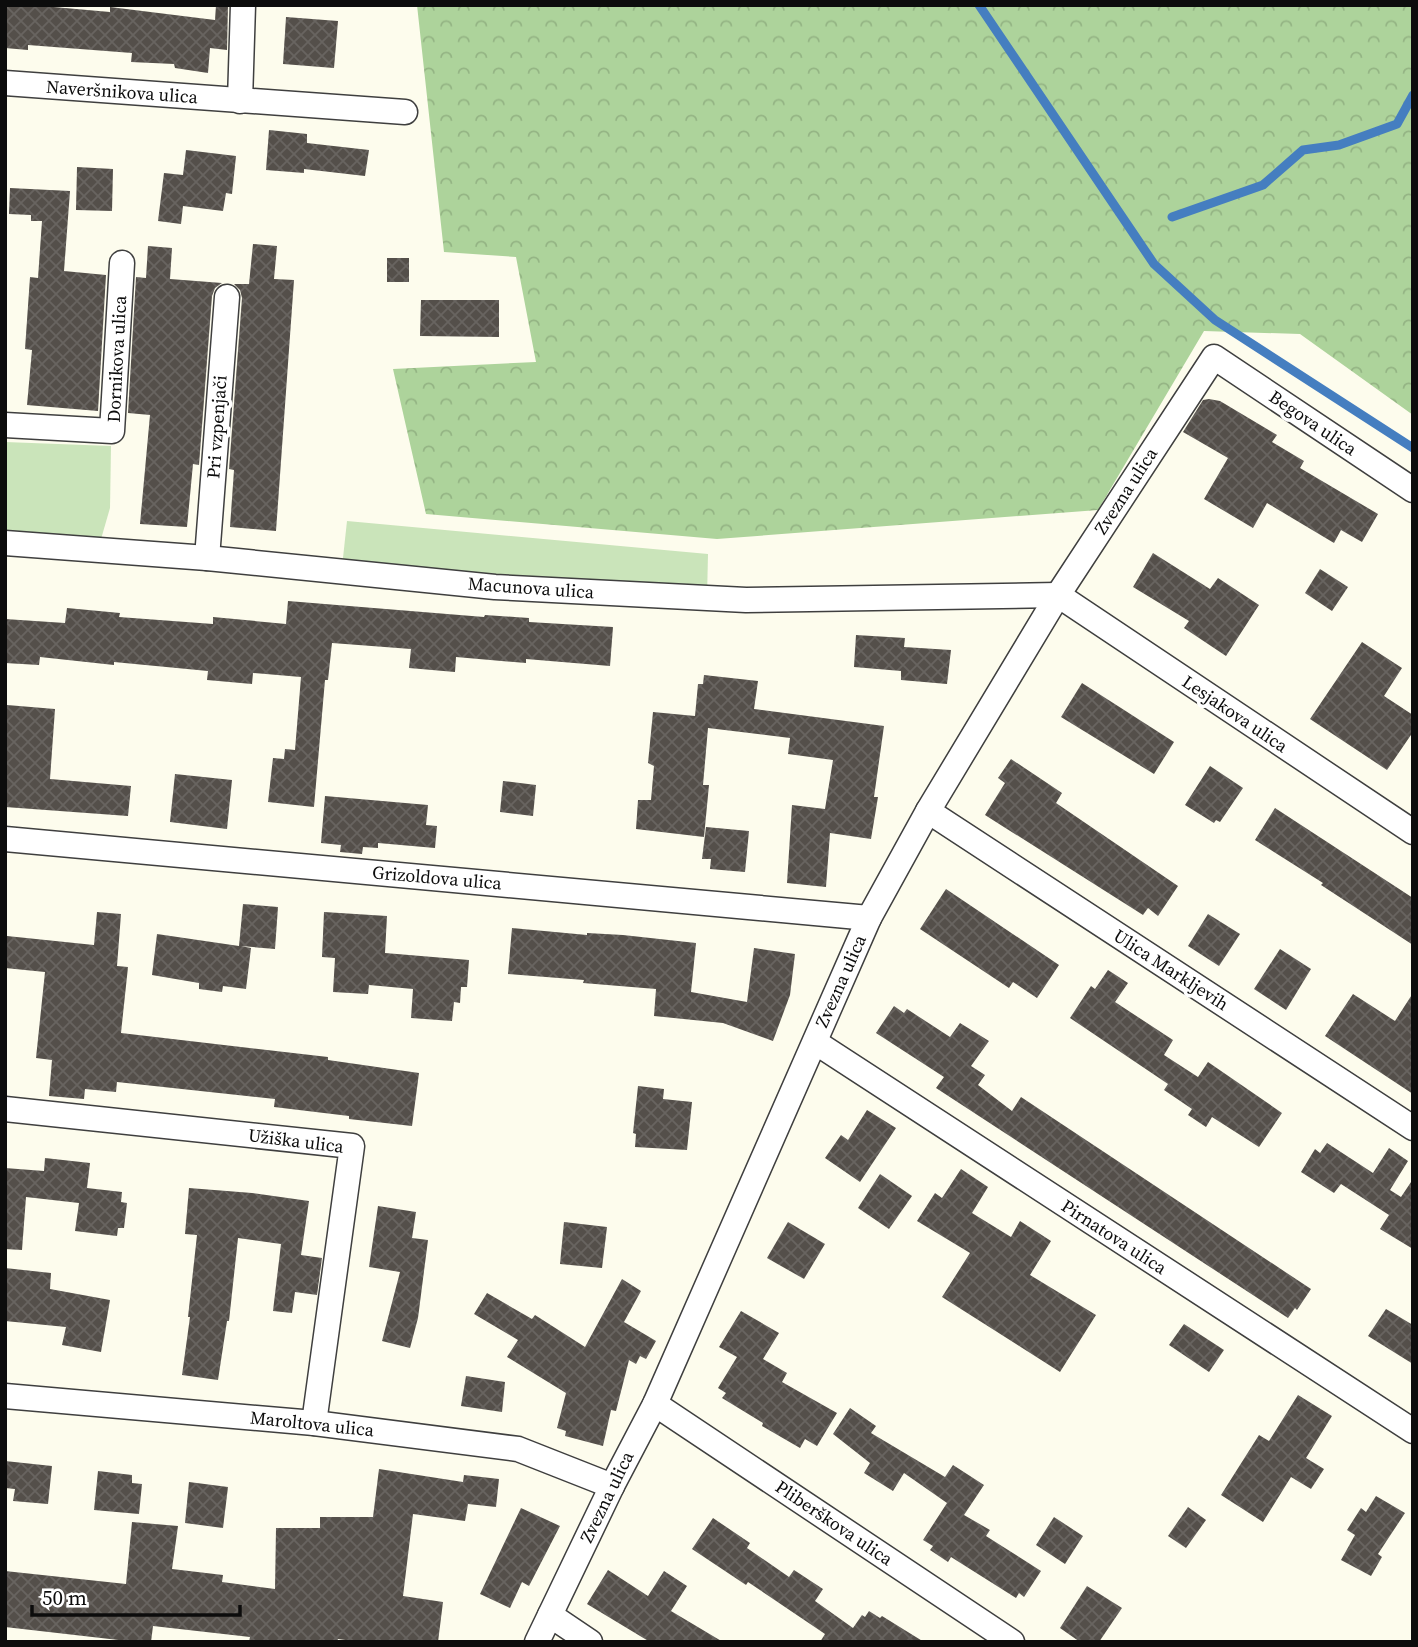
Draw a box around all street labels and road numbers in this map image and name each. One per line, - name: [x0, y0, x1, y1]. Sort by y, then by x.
- street label: Naveršnikova ulica: [45, 74, 200, 109]
- street label: Dornikova ulica: [101, 294, 132, 423]
- street label: Pri vzpenjači: [200, 374, 233, 480]
- street label: Begova ulica: [1264, 384, 1363, 462]
- street label: Zvezna ulica: [1088, 442, 1163, 539]
- street label: Macunova ulica: [467, 571, 596, 604]
- street label: Lesjakova ulica: [1177, 669, 1294, 759]
- street label: Grizoldova ulica: [371, 859, 504, 896]
- street label: Ulica Markljevih: [1109, 923, 1234, 1016]
- street label: Zvezna ulica: [809, 930, 872, 1031]
- street label: Užiška ulica: [247, 1122, 346, 1159]
- street label: Pirnatova ulica: [1057, 1193, 1172, 1280]
- street label: Maroltova ulica: [249, 1405, 376, 1443]
- street label: Zvezna ulica: [574, 1446, 640, 1547]
- street label: Pliberškova ulica: [771, 1474, 899, 1572]

